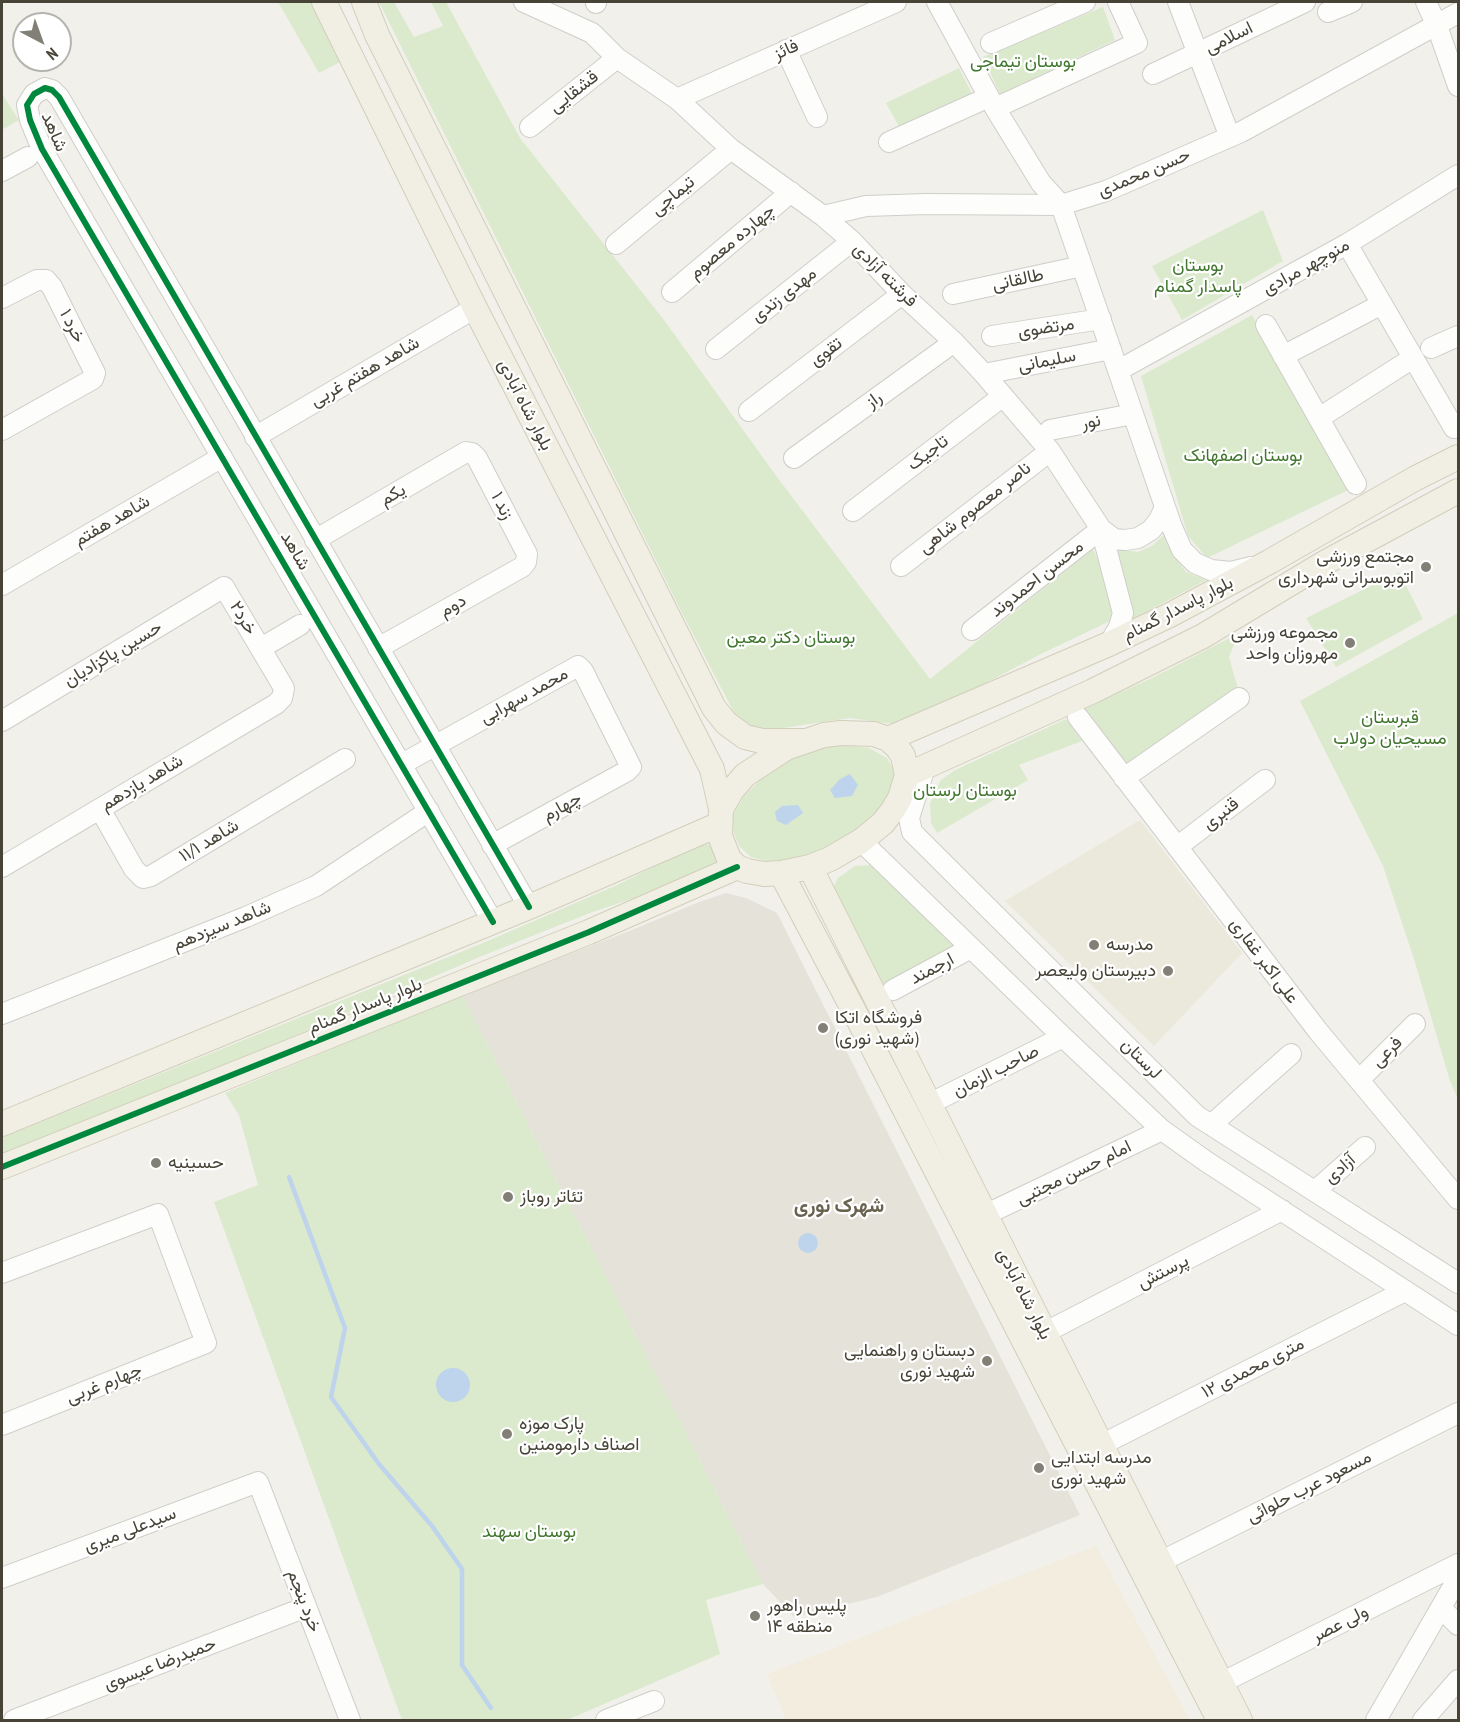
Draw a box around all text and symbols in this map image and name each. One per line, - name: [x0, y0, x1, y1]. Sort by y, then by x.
- north arrow: [12, 12, 72, 72]
- street label: اسلامی: [1201, 17, 1257, 59]
- street label: فائز: [770, 35, 802, 65]
- text: N: [43, 44, 62, 64]
- park label: بوستان تیماجی: [970, 51, 1076, 73]
- street label: قشقایی: [545, 66, 603, 118]
- street label: شاهد: [36, 109, 72, 155]
- street label: حسن محمدی: [1094, 144, 1194, 202]
- street label: تیماچی: [647, 171, 699, 221]
- street label: چهارده معصوم: [685, 200, 779, 284]
- street label: منوچهر مرادی: [1259, 234, 1353, 300]
- street label: فرشته آزادی: [848, 238, 922, 312]
- park label: بوستان پاسدار گمنام: [1154, 255, 1242, 298]
- street label: مهدی زندی: [747, 263, 821, 327]
- street label: طالقانی: [990, 264, 1046, 296]
- street label: خرد ۱: [54, 305, 90, 347]
- street label: مرتضوی: [1016, 313, 1076, 343]
- street label: شاهد هفتم غربی: [307, 332, 423, 412]
- street label: تقوی: [805, 333, 847, 371]
- street label: سلیمانی: [1016, 345, 1078, 377]
- street label: بلوار شاه آبادی: [493, 356, 557, 454]
- street label: راز: [861, 387, 887, 413]
- street label: نور: [1079, 410, 1103, 434]
- street label: تاجیک: [903, 430, 953, 476]
- park label: بوستان اصفهانک: [1183, 445, 1303, 467]
- street label: ناصر معصوم شاهی: [915, 457, 1035, 559]
- street label: یکم: [376, 479, 410, 511]
- street label: زند ۱: [486, 488, 518, 524]
- street label: شاهد هفتم: [70, 491, 154, 551]
- street label: شاهد: [275, 528, 315, 574]
- street label: محسن احمدوند: [986, 536, 1088, 622]
- place label: مجتمع ورزشی اتوبوسرانی شهرداری: [1278, 546, 1414, 588]
- marker: مجتمع ورزشی اتوبوسرانی شهرداری: [1419, 560, 1433, 574]
- street label: بلوار پاسدار گمنام: [1119, 572, 1237, 646]
- street label: دوم: [436, 590, 470, 622]
- street label: خرد۲: [225, 597, 261, 639]
- street label: حسین پاکزادیان: [60, 616, 166, 692]
- place label: مجموعه ورزشی مهروزان واحد: [1231, 622, 1338, 664]
- park label: بوستان دکتر معین: [727, 627, 855, 649]
- marker: مجموعه ورزشی مهروزان واحد: [1343, 636, 1357, 650]
- street label: محمد سهرابی: [476, 663, 572, 729]
- park label: قبرستان مسیحیان دولاب: [1333, 707, 1447, 750]
- street label: شاهد یازدهم: [97, 750, 187, 816]
- park label: بوستان لرستان: [913, 780, 1017, 802]
- street label: چهارم: [539, 788, 585, 826]
- street label: قنبری: [1199, 793, 1243, 835]
- street label: شاهد ۱۱/۱: [175, 815, 243, 867]
- street label: شاهد سیزدهم: [170, 896, 274, 956]
- street label: علی اکبر غفاری: [1225, 914, 1303, 1008]
- place label: مدرسه: [1106, 934, 1153, 956]
- marker: مدرسه: [1087, 938, 1101, 952]
- street label: ارجمند: [906, 948, 958, 990]
- place label: دبیرستان ولیعصر: [1035, 960, 1156, 982]
- marker: دبیرستان ولیعصر: [1161, 964, 1175, 978]
- street label: بلوار پاسدار گمنام: [305, 973, 425, 1039]
- place label: فروشگاه اتکا (شهید نوری): [835, 1007, 922, 1050]
- marker: فروشگاه اتکا (شهید نوری): [816, 1021, 830, 1035]
- street label: فرعی: [1367, 1032, 1407, 1072]
- street label: لرستان: [1116, 1034, 1166, 1084]
- street label: صاحب الزمان: [949, 1040, 1043, 1102]
- street label: امام حسن مجتبی: [1013, 1136, 1135, 1210]
- street label: آزادی: [1320, 1150, 1360, 1188]
- place label: حسینیه: [168, 1152, 224, 1174]
- marker: حسینیه: [149, 1156, 163, 1170]
- place label: تئاتر روباز: [520, 1186, 583, 1208]
- marker: تئاتر روباز: [501, 1190, 515, 1204]
- district label: شهرک نوری: [794, 1194, 884, 1218]
- street label: بلوار شاه آبادی: [992, 1245, 1056, 1343]
- street label: پرستش: [1134, 1250, 1192, 1294]
- street label: ۱۲ متری محمدی: [1198, 1333, 1308, 1403]
- place label: دبستان و راهنمایی شهید نوری: [844, 1340, 975, 1382]
- marker: دبستان و راهنمایی شهید نوری: [980, 1354, 994, 1368]
- street label: چهارم غربی: [63, 1359, 145, 1409]
- place label: پارک موزه اصناف دارمومنین: [519, 1413, 639, 1456]
- marker: پارک موزه اصناف دارمومنین: [500, 1427, 514, 1441]
- street label: مسعود عرب حلوائی: [1243, 1446, 1375, 1528]
- place label: مدرسه ابتدایی شهید نوری: [1051, 1447, 1152, 1490]
- marker: مدرسه ابتدایی شهید نوری: [1032, 1461, 1046, 1475]
- street label: سیدعلی میری: [81, 1502, 179, 1558]
- park label: بوستان سهند: [482, 1521, 576, 1543]
- street label: خرد پنجم: [282, 1567, 326, 1635]
- place label: پلیس راهور منطقه ۱۴: [767, 1595, 847, 1638]
- street label: ولی عصر: [1308, 1601, 1372, 1647]
- marker: پلیس راهور منطقه ۱۴: [748, 1609, 762, 1623]
- street label: حمیدرضا عیسوی: [101, 1633, 219, 1695]

